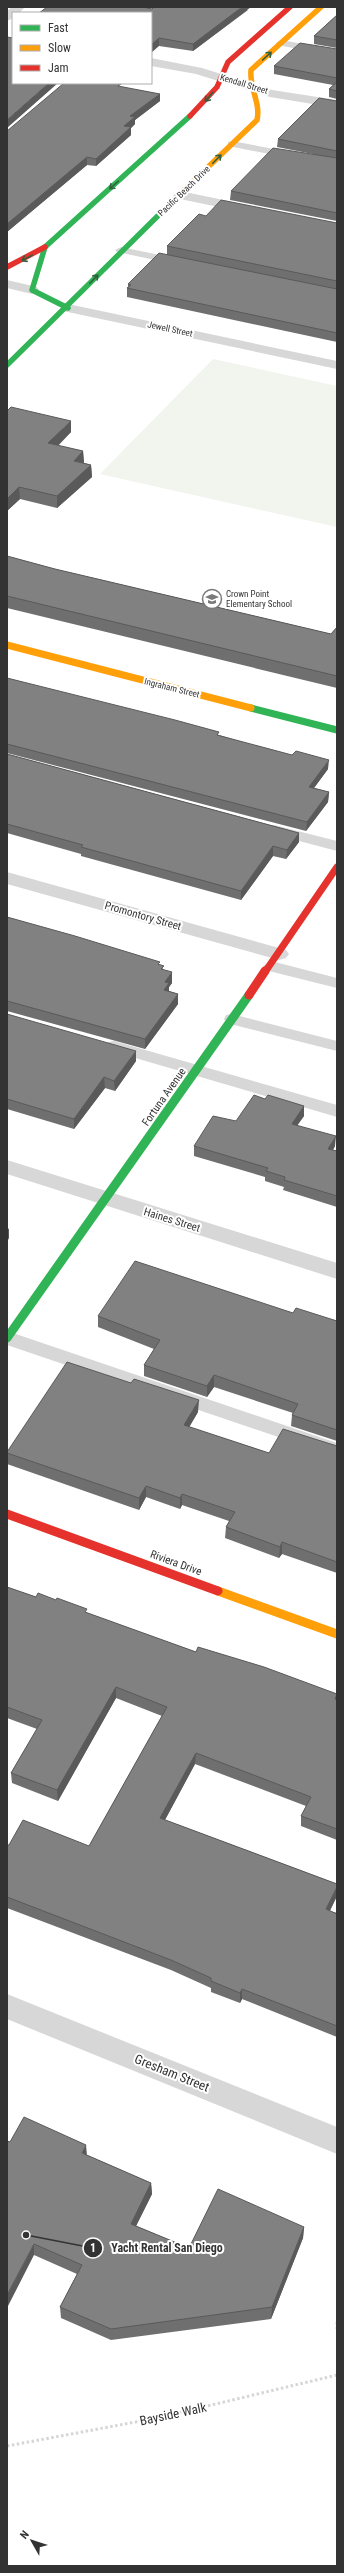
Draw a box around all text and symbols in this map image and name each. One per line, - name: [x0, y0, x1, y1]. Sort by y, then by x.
- legend: [12, 12, 152, 84]
- text: Fast: [48, 21, 69, 35]
- text: Slow: [48, 41, 71, 55]
- one-way arrow: [262, 51, 272, 60]
- text: Jam: [48, 61, 69, 75]
- street label: Kendall Street: [219, 72, 269, 96]
- one-way arrow: [205, 91, 214, 102]
- one-way arrow: [212, 154, 222, 164]
- street label: Pacific Beach Drive: [156, 164, 212, 218]
- one-way arrow: [108, 180, 119, 189]
- one-way arrow: [21, 255, 33, 263]
- one-way arrow: [89, 273, 98, 284]
- street label: Jewell Street: [146, 319, 194, 339]
- school or university icon: Crown Point Elementary School: [201, 588, 223, 610]
- place label: Crown Point Elementary School: [226, 589, 292, 609]
- street label: Ingraham Street: [143, 676, 201, 700]
- street label: Promontory Street: [103, 899, 183, 933]
- street label: Fortuna Avenue: [139, 1066, 189, 1128]
- street label: Haines Street: [142, 1205, 202, 1235]
- street label: Riviera Drive: [149, 1548, 203, 1578]
- street label: Gresham Street: [132, 2051, 212, 2095]
- callout: Yacht Rental San Diego: [83, 2236, 231, 2260]
- text: 1: [90, 2241, 96, 2255]
- text: Yacht Rental San Diego: [111, 2241, 223, 2255]
- street label: Bayside Walk: [138, 2400, 208, 2428]
- north arrow: [12, 2521, 52, 2561]
- text: N: [17, 2528, 32, 2542]

